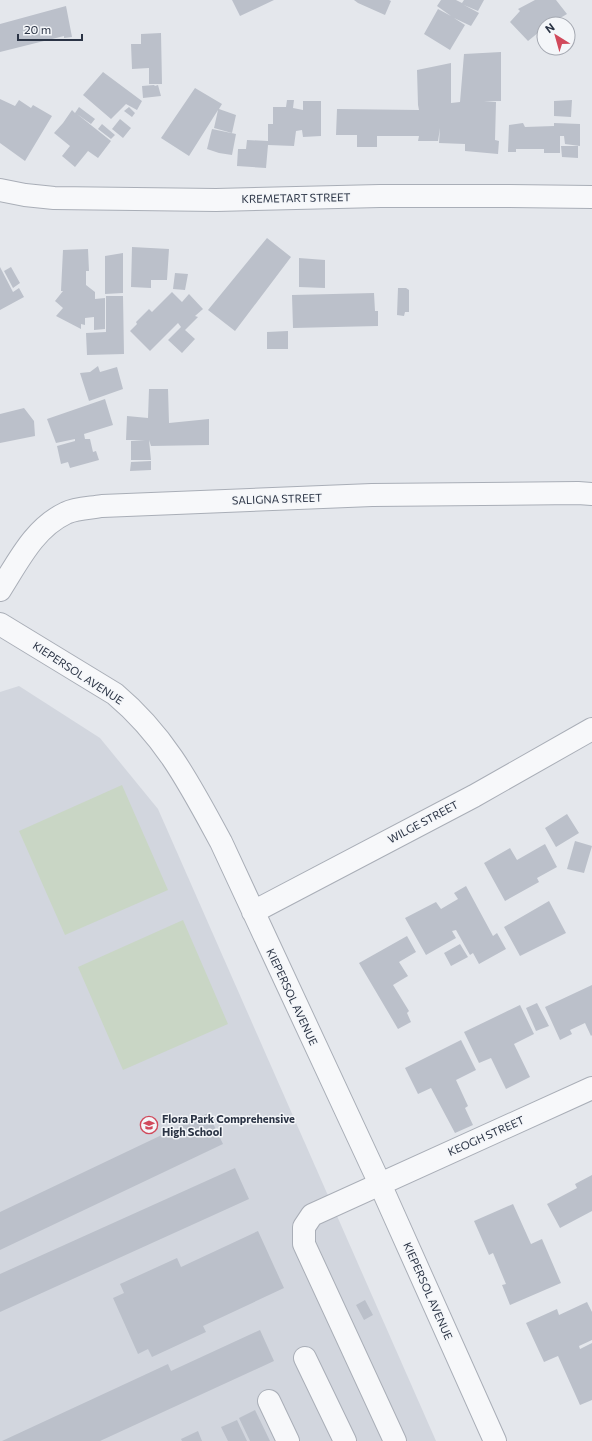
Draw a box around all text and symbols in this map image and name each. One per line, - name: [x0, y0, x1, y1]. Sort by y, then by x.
- scale bar: [18, 16, 82, 42]
- north arrow: [536, 16, 576, 56]
- text: N: [542, 20, 557, 35]
- text: 20 m: [24, 22, 51, 36]
- street label: KREMETART STREET: [241, 190, 351, 205]
- street label: SALIGNA STREET: [232, 490, 322, 507]
- street label: KIEPERSOL AVENUE: [31, 638, 126, 707]
- street label: WILGE STREET: [385, 798, 460, 846]
- street label: KIEPERSOL AVENUE: [264, 946, 321, 1047]
- place label: Flora Park Comprehensive High School: [162, 1112, 295, 1138]
- street label: KEOGH STREET: [446, 1113, 526, 1158]
- school or university icon: Flora Park Comprehensive High School: [139, 1115, 159, 1135]
- street label: KIEPERSOL AVENUE: [401, 1240, 456, 1342]

